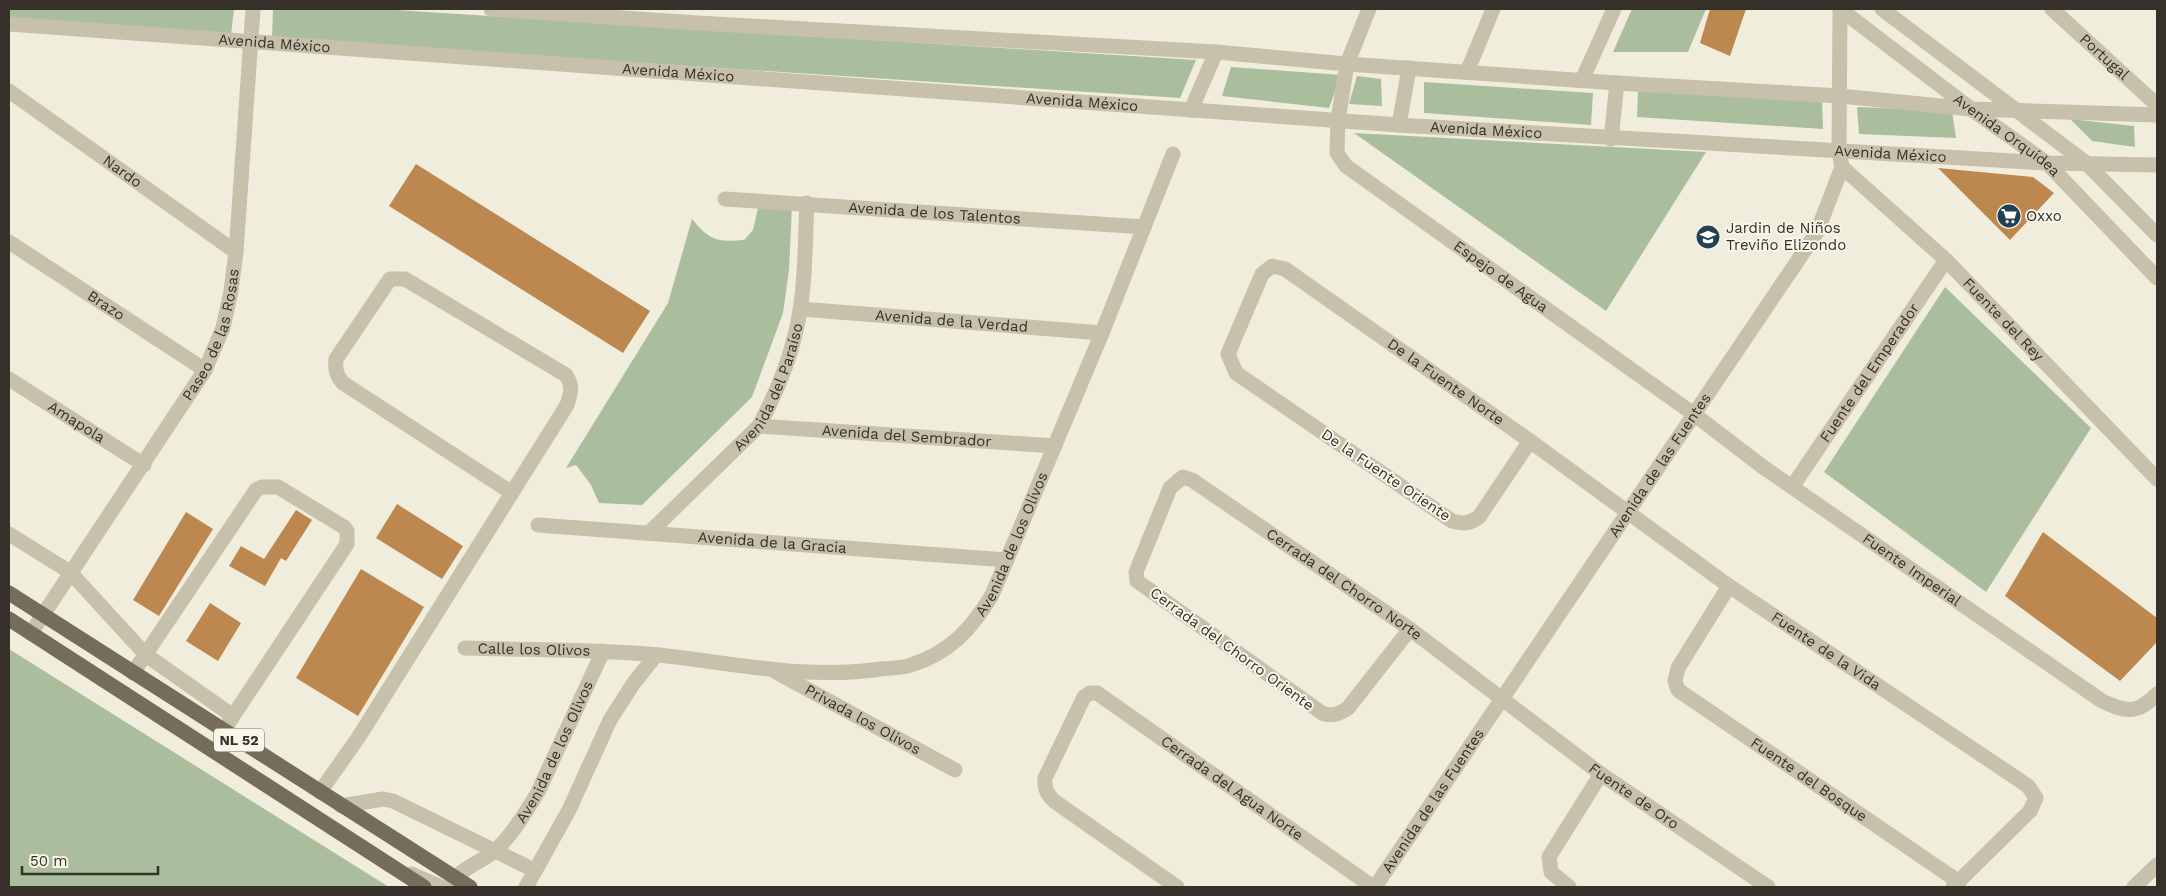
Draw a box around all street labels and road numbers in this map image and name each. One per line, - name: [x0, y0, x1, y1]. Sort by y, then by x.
- street label: Avenida México: [218, 30, 331, 56]
- street label: Portugal: [2076, 30, 2133, 84]
- street label: Avenida México: [622, 60, 735, 86]
- street label: Avenida México: [1025, 89, 1139, 115]
- street label: Avenida Orquídea: [1950, 90, 2064, 180]
- street label: Avenida México: [1430, 118, 1543, 142]
- street label: Avenida México: [1834, 142, 1947, 166]
- street label: Nardo: [99, 151, 145, 191]
- street label: Avenida de los Talentos: [848, 198, 1022, 228]
- street label: Espejo de Agua: [1450, 237, 1552, 317]
- street label: Paseo de las Rosas: [178, 267, 243, 404]
- street label: Fuente del Rey: [1959, 274, 2048, 365]
- street label: Brazo: [84, 287, 128, 324]
- street label: Fuente del Emperador: [1816, 300, 1923, 446]
- street label: Avenida de la Verdad: [874, 306, 1029, 336]
- street label: Avenida del Paraíso: [730, 321, 807, 455]
- street label: De la Fuente Norte: [1384, 335, 1508, 429]
- street label: Avenida de las Fuentes: [1605, 390, 1715, 540]
- street label: Amapola: [45, 397, 109, 447]
- street label: Avenida del Sembrador: [821, 421, 992, 451]
- street label: De la Fuente Oriente: [1318, 425, 1454, 525]
- street label: Avenida de los Olivos: [972, 469, 1052, 620]
- street label: Cerrada del Chorro Norte: [1263, 524, 1426, 644]
- street label: Avenida de la Gracia: [697, 528, 848, 557]
- street label: Fuente Imperial: [1859, 529, 1965, 610]
- street label: Cerrada del Chorro Oriente: [1147, 584, 1317, 714]
- street label: Fuente de la Vida: [1768, 608, 1885, 694]
- street label: Calle los Olivos: [477, 639, 591, 660]
- street label: Avenida de los Olivos: [512, 678, 597, 826]
- street label: Privada los Olivos: [802, 681, 924, 759]
- street label: Avenida de las Fuentes: [1378, 725, 1488, 876]
- road number: NL 52: [214, 728, 264, 752]
- street label: Cerrada del Agua Norte: [1157, 732, 1307, 844]
- street label: Fuente del Bosque: [1747, 733, 1871, 826]
- street label: Fuente de Oro: [1585, 759, 1682, 833]

